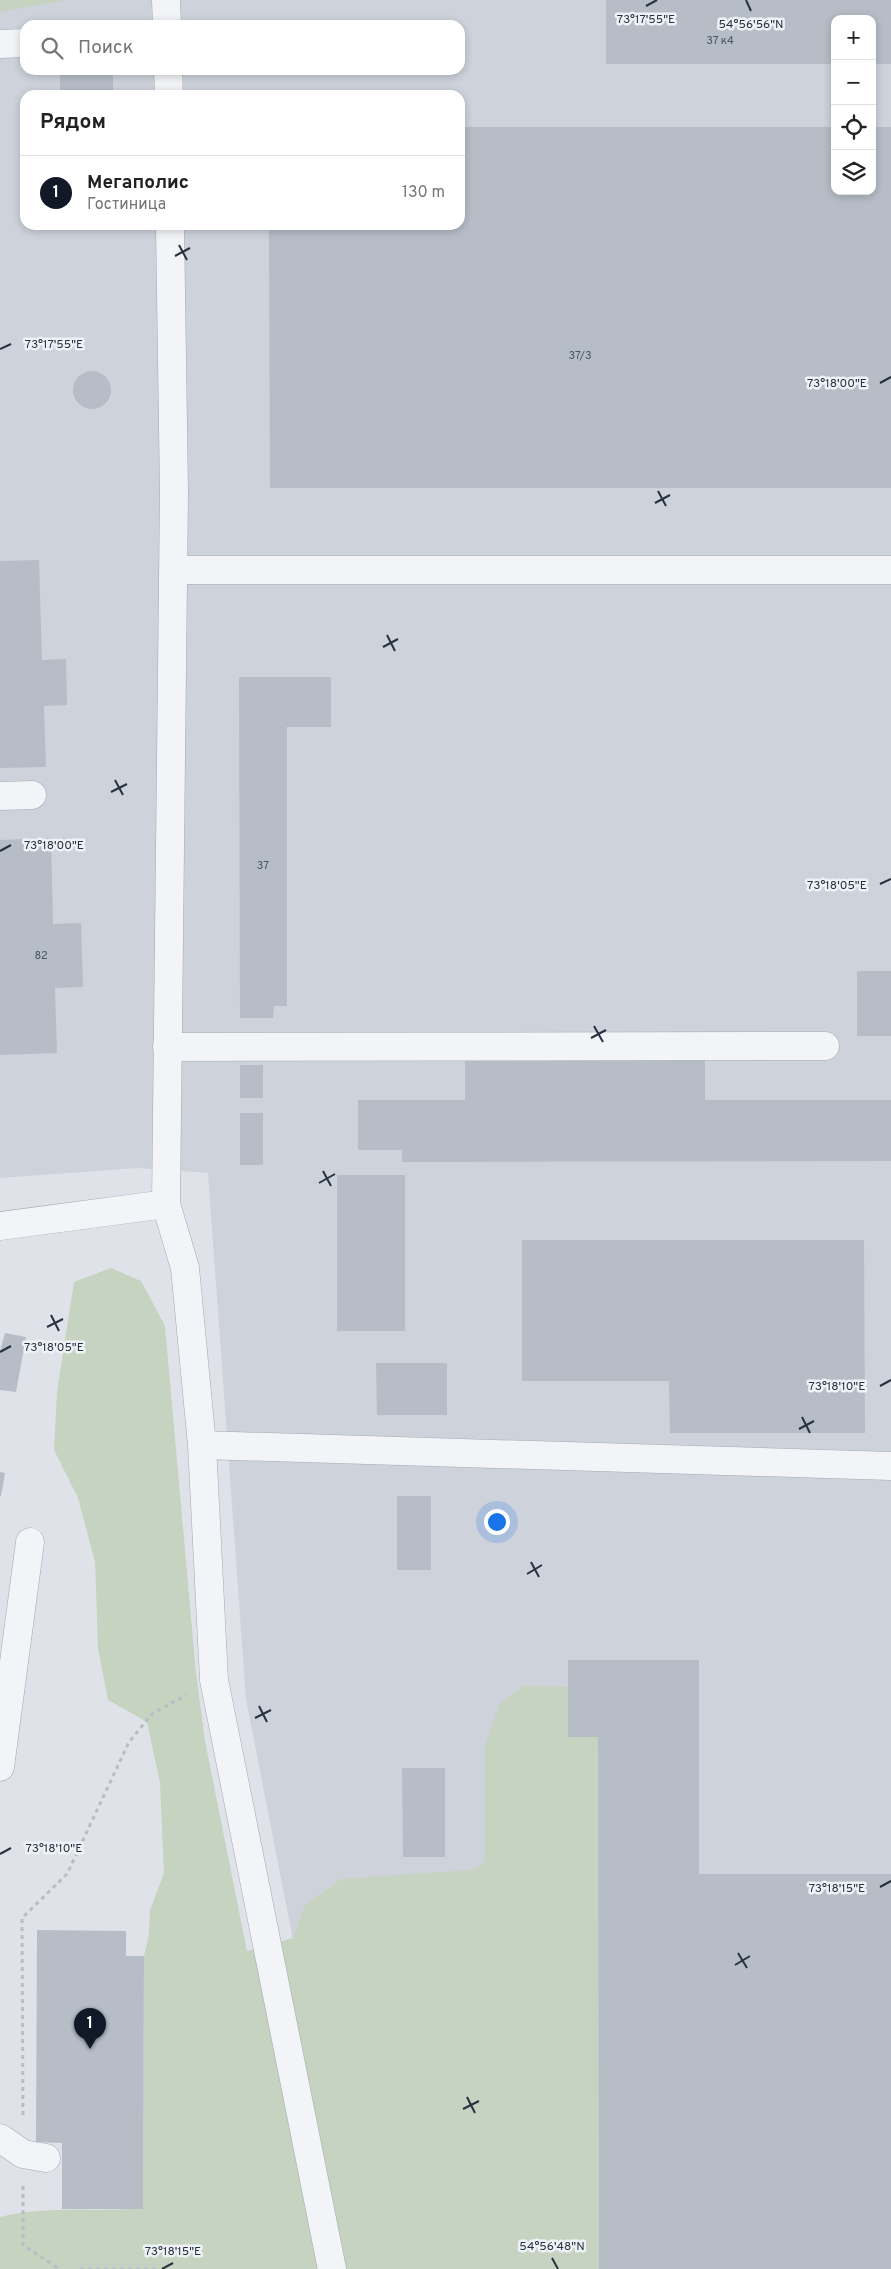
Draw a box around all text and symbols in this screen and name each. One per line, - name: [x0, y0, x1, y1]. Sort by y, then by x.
- text: 73°17'55"E: [617, 12, 675, 28]
- map controls: [831, 15, 876, 195]
- button: +: [831, 15, 876, 60]
- text: 54°56'56"N: [718, 17, 784, 33]
- search box: [20, 20, 465, 75]
- icon: search: [38, 34, 66, 62]
- house number: 37 к4: [706, 34, 734, 48]
- text: Поиск: [78, 36, 134, 60]
- button: −: [831, 60, 876, 105]
- button: locate: [831, 105, 876, 150]
- text: Рядом: [40, 109, 106, 136]
- button: layers: [831, 150, 876, 195]
- text: Мегаполис: [87, 171, 189, 195]
- text: 1: [53, 183, 59, 203]
- text: 130 m: [402, 183, 445, 203]
- text: Гостиница: [87, 195, 166, 215]
- text: 73°17'55"E: [25, 337, 83, 353]
- house number: 37/3: [568, 349, 592, 363]
- text: 73°18'00"E: [807, 376, 867, 392]
- text: 73°18'00"E: [24, 838, 84, 854]
- house number: 37: [257, 859, 269, 873]
- text: 73°18'05"E: [807, 878, 867, 894]
- house number: 82: [34, 949, 48, 963]
- text: 73°18'05"E: [24, 1340, 84, 1356]
- text: 73°18'10"E: [809, 1379, 865, 1395]
- your location: [484, 1509, 510, 1535]
- text: 73°18'10"E: [26, 1841, 82, 1857]
- text: 73°18'15"E: [809, 1881, 865, 1897]
- pin: 1: [74, 2008, 106, 2049]
- text: 54°56'48"N: [519, 2239, 585, 2255]
- text: 73°18'15"E: [145, 2244, 201, 2260]

